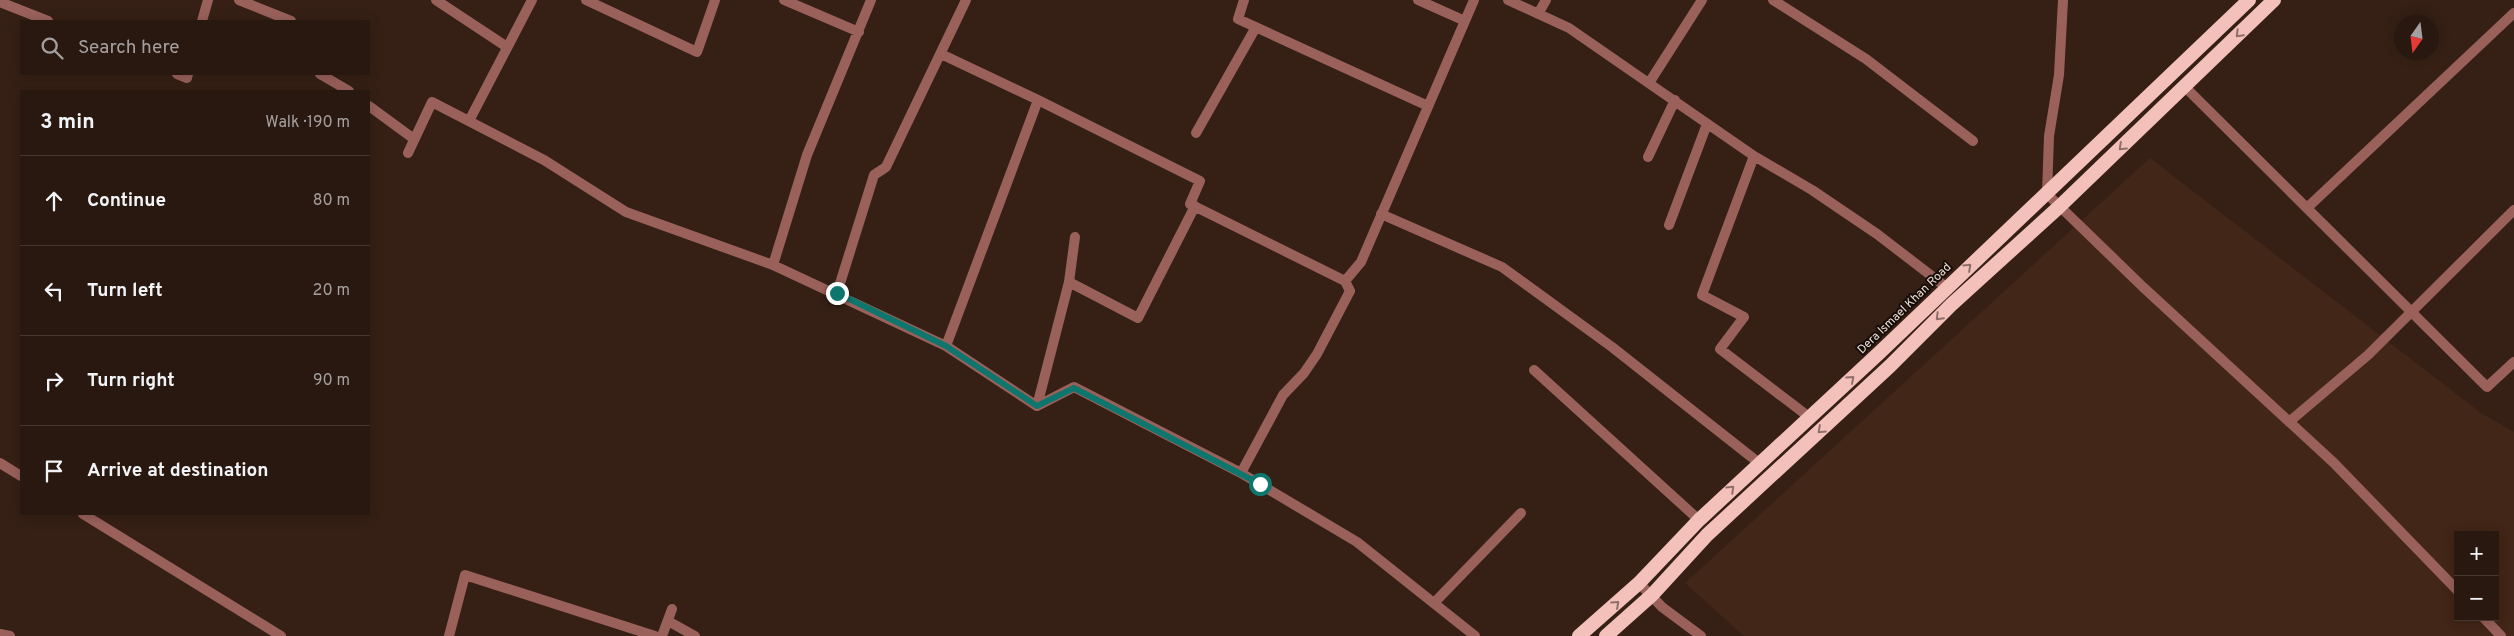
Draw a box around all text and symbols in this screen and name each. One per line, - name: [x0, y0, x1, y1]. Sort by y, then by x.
- north arrow: [2394, 15, 2439, 60]
- search box: [20, 20, 370, 75]
- one-way arrow: [2236, 28, 2245, 37]
- icon: search: [38, 34, 66, 62]
- text: Search here: [78, 36, 180, 60]
- text: 3 min: [40, 109, 95, 136]
- text: Walk · 190 m: [265, 113, 350, 133]
- one-way arrow: [2118, 141, 2127, 150]
- icon: ahead: [40, 187, 68, 215]
- text: Continue: [87, 189, 166, 213]
- text: 80 m: [313, 191, 350, 211]
- street label: Dera Ismael Khan Road: [1854, 260, 1955, 358]
- one-way arrow: [1963, 264, 1972, 273]
- icon: left: [40, 277, 68, 305]
- text: Turn left: [87, 279, 163, 303]
- text: 20 m: [313, 281, 350, 301]
- route end: [826, 282, 849, 305]
- one-way arrow: [1936, 311, 1945, 320]
- icon: right: [40, 367, 68, 395]
- text: Turn right: [87, 369, 175, 393]
- text: 90 m: [313, 371, 350, 391]
- one-way arrow: [1845, 376, 1854, 385]
- one-way arrow: [1818, 424, 1827, 433]
- icon: arrive: [40, 457, 68, 485]
- text: Arrive at destination: [87, 459, 268, 483]
- route start: [1249, 473, 1272, 496]
- one-way arrow: [1726, 486, 1735, 495]
- map controls: [2454, 531, 2499, 621]
- button: +: [2454, 531, 2499, 576]
- button: −: [2454, 576, 2499, 621]
- one-way arrow: [1610, 601, 1619, 609]

